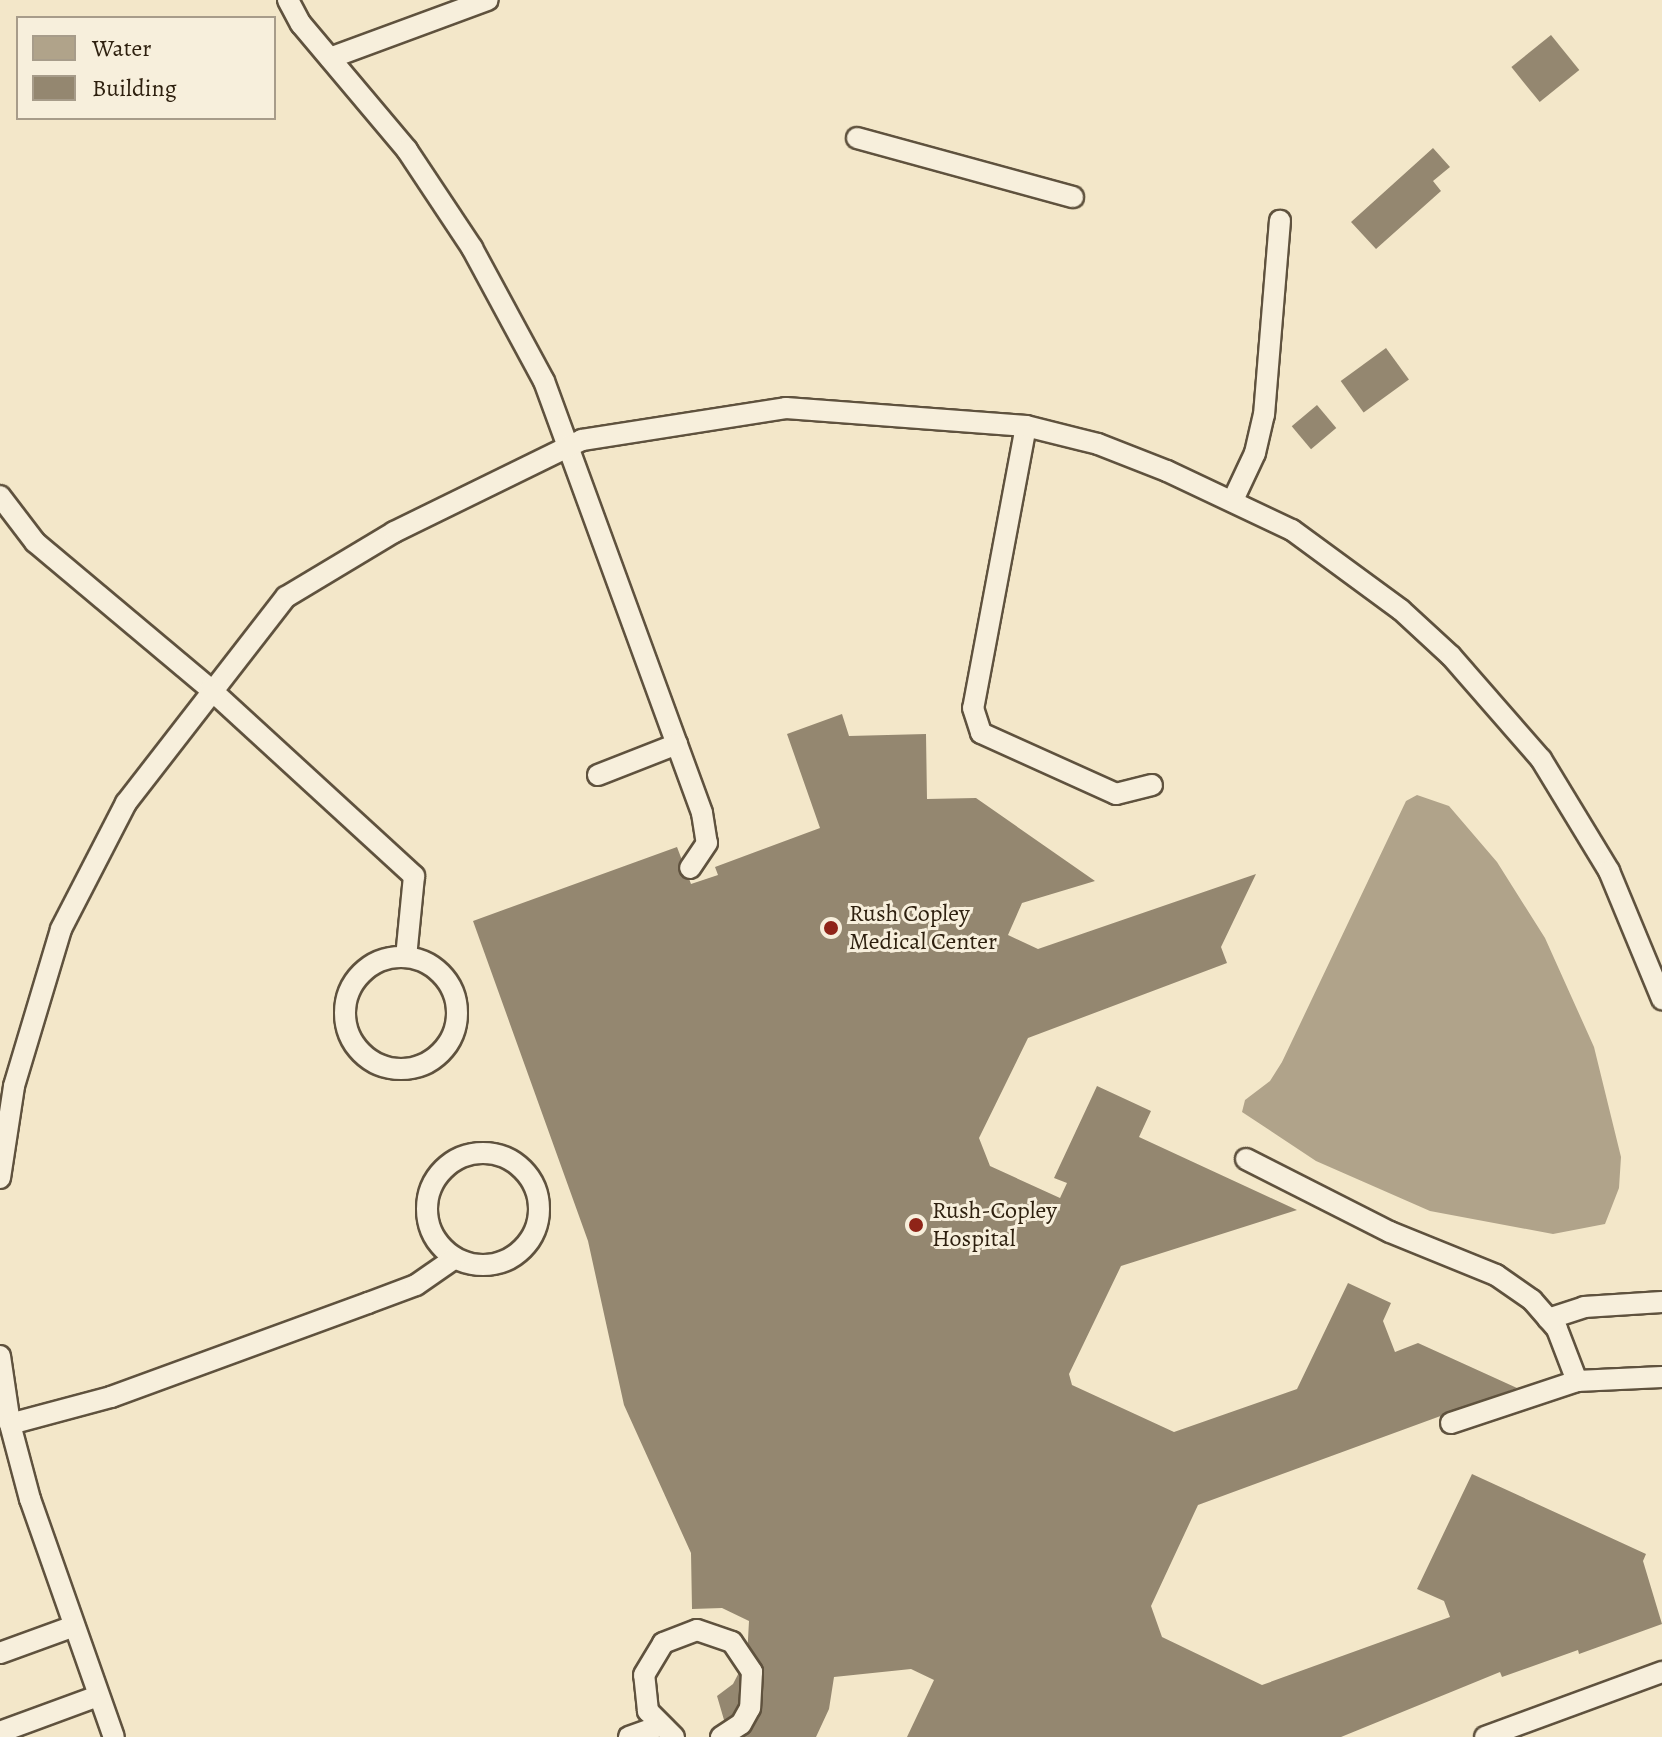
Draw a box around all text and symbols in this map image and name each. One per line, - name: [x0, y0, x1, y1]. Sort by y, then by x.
- legend: [16, 16, 276, 120]
- text: Water: [92, 32, 152, 64]
- text: Building: [92, 72, 177, 104]
- place label: Rush Copley Medical Center: [849, 900, 997, 956]
- marker: Rush Copley Medical Center: [820, 917, 842, 939]
- place label: Rush-Copley Hospital: [932, 1197, 1057, 1253]
- marker: Rush-Copley Hospital: [907, 1216, 925, 1234]

